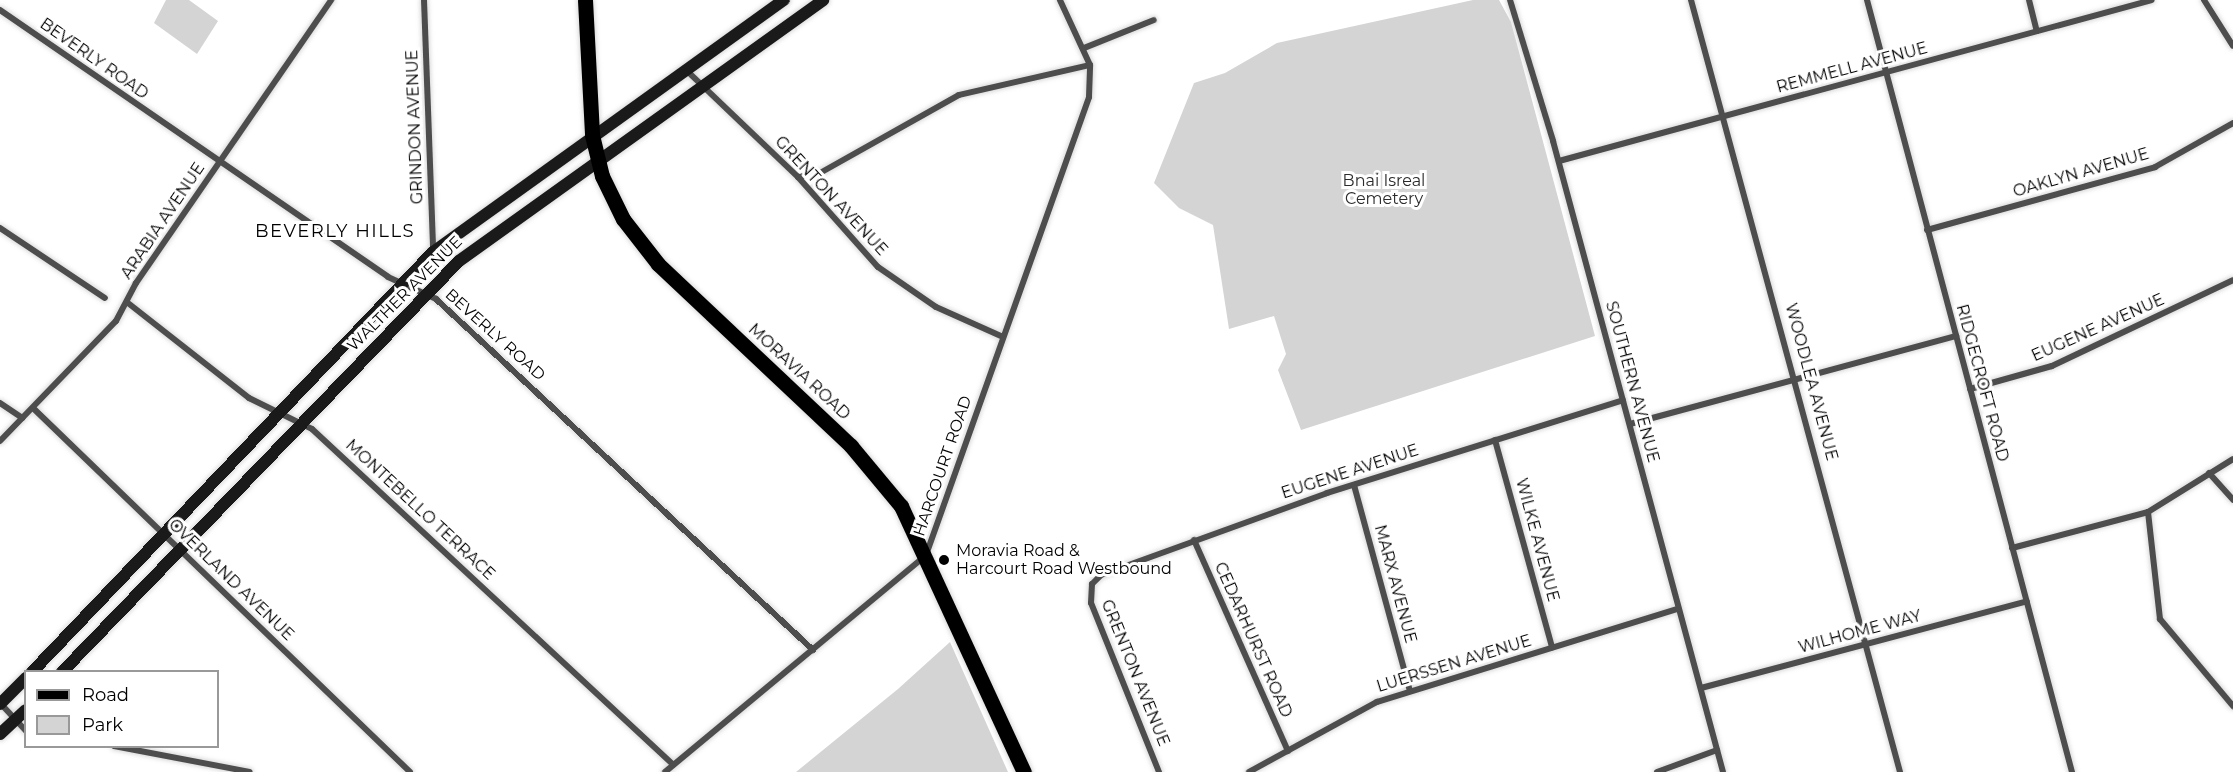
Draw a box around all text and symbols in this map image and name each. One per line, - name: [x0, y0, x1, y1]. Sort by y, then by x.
- street label: BEVERLY ROAD: [36, 14, 152, 104]
- street label: REMMELL AVENUE: [1774, 39, 1930, 97]
- street label: GRINDON AVENUE: [403, 49, 427, 205]
- street label: GRENTON AVENUE: [771, 132, 891, 260]
- street label: OAKLYN AVENUE: [2011, 144, 2151, 202]
- street label: ARABIA AVENUE: [117, 159, 209, 283]
- park label: Bnai Isreal Cemetery: [1343, 171, 1425, 209]
- district label: BEVERLY HILLS: [255, 220, 415, 242]
- street label: WALTHER AVENUE: [344, 233, 466, 355]
- street label: BEVERLY ROAD: [441, 285, 549, 385]
- street label: EUGENE AVENUE: [2029, 290, 2167, 366]
- street label: SOUTHERN AVENUE: [1601, 299, 1663, 465]
- street label: WOODLEA AVENUE: [1781, 301, 1841, 463]
- street label: RIDGECROFT ROAD: [1952, 302, 2012, 464]
- street label: MORAVIA ROAD: [744, 320, 854, 424]
- street label: HARCOURT ROAD: [910, 393, 976, 539]
- street label: MONTEBELLO TERRACE: [341, 436, 499, 584]
- street label: EUGENE AVENUE: [1279, 441, 1421, 503]
- street label: WILKE AVENUE: [1511, 476, 1563, 604]
- street label: OVERLAND AVENUE: [164, 515, 298, 645]
- street label: MARX AVENUE: [1370, 523, 1420, 645]
- place label: Moravia Road & Harcourt Road Westbound: [956, 541, 1172, 579]
- marker: Moravia Road & Harcourt Road Westbound: [937, 553, 951, 567]
- street label: CEDARHURST ROAD: [1210, 559, 1296, 721]
- street label: GRENTON AVENUE: [1097, 597, 1173, 749]
- street label: WILHOME WAY: [1796, 606, 1924, 658]
- street label: LUERSSEN AVENUE: [1374, 631, 1534, 697]
- legend: [24, 670, 219, 748]
- text: Road: [82, 684, 129, 706]
- text: Park: [82, 714, 123, 736]

